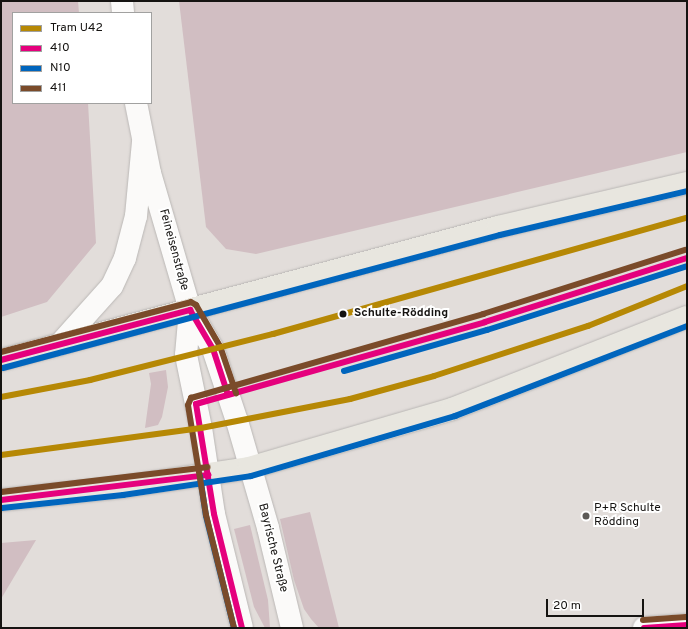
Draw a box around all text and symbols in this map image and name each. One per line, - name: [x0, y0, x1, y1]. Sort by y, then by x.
- legend: [12, 12, 152, 104]
- text: Tram U42: [50, 20, 103, 36]
- text: 410: [50, 40, 70, 56]
- text: N10: [50, 60, 71, 76]
- text: 411: [50, 80, 66, 96]
- street label: Feineisenstraße: [155, 208, 191, 292]
- marker: Schulte-Rödding: [336, 307, 350, 321]
- place label: Schulte-Rödding: [354, 307, 448, 321]
- street label: Bayrische Straße: [254, 502, 290, 594]
- place label: P+R Schulte Rödding: [594, 502, 661, 530]
- marker: P+R Schulte Rödding: [581, 511, 591, 521]
- scale bar: [548, 591, 646, 617]
- text: 20 m: [553, 598, 581, 614]

